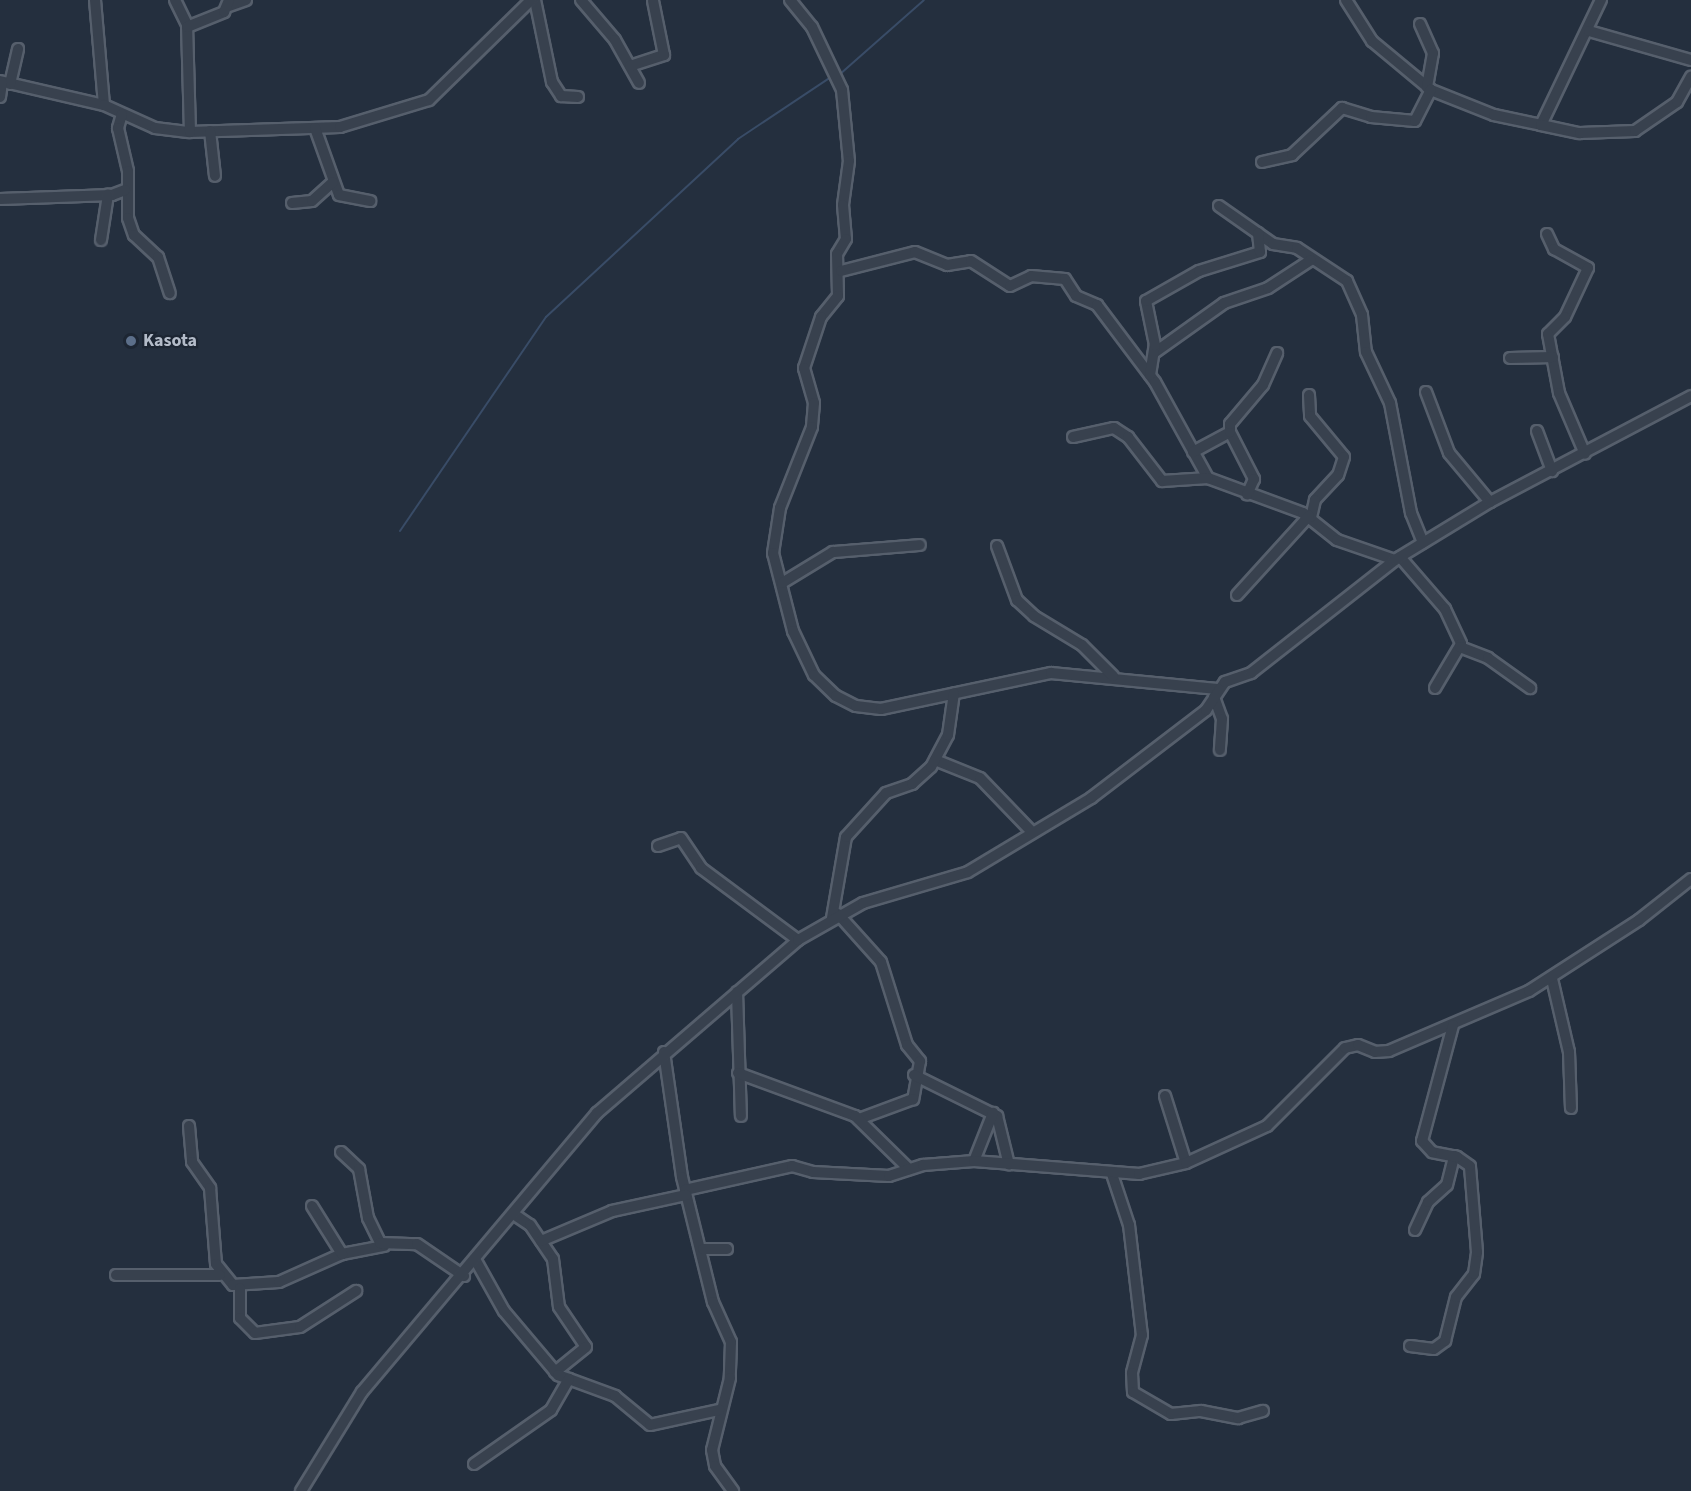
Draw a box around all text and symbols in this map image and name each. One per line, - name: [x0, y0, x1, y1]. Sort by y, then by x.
- place label: Kasota: [143, 330, 197, 352]
- marker: Kasota: [124, 334, 138, 348]

